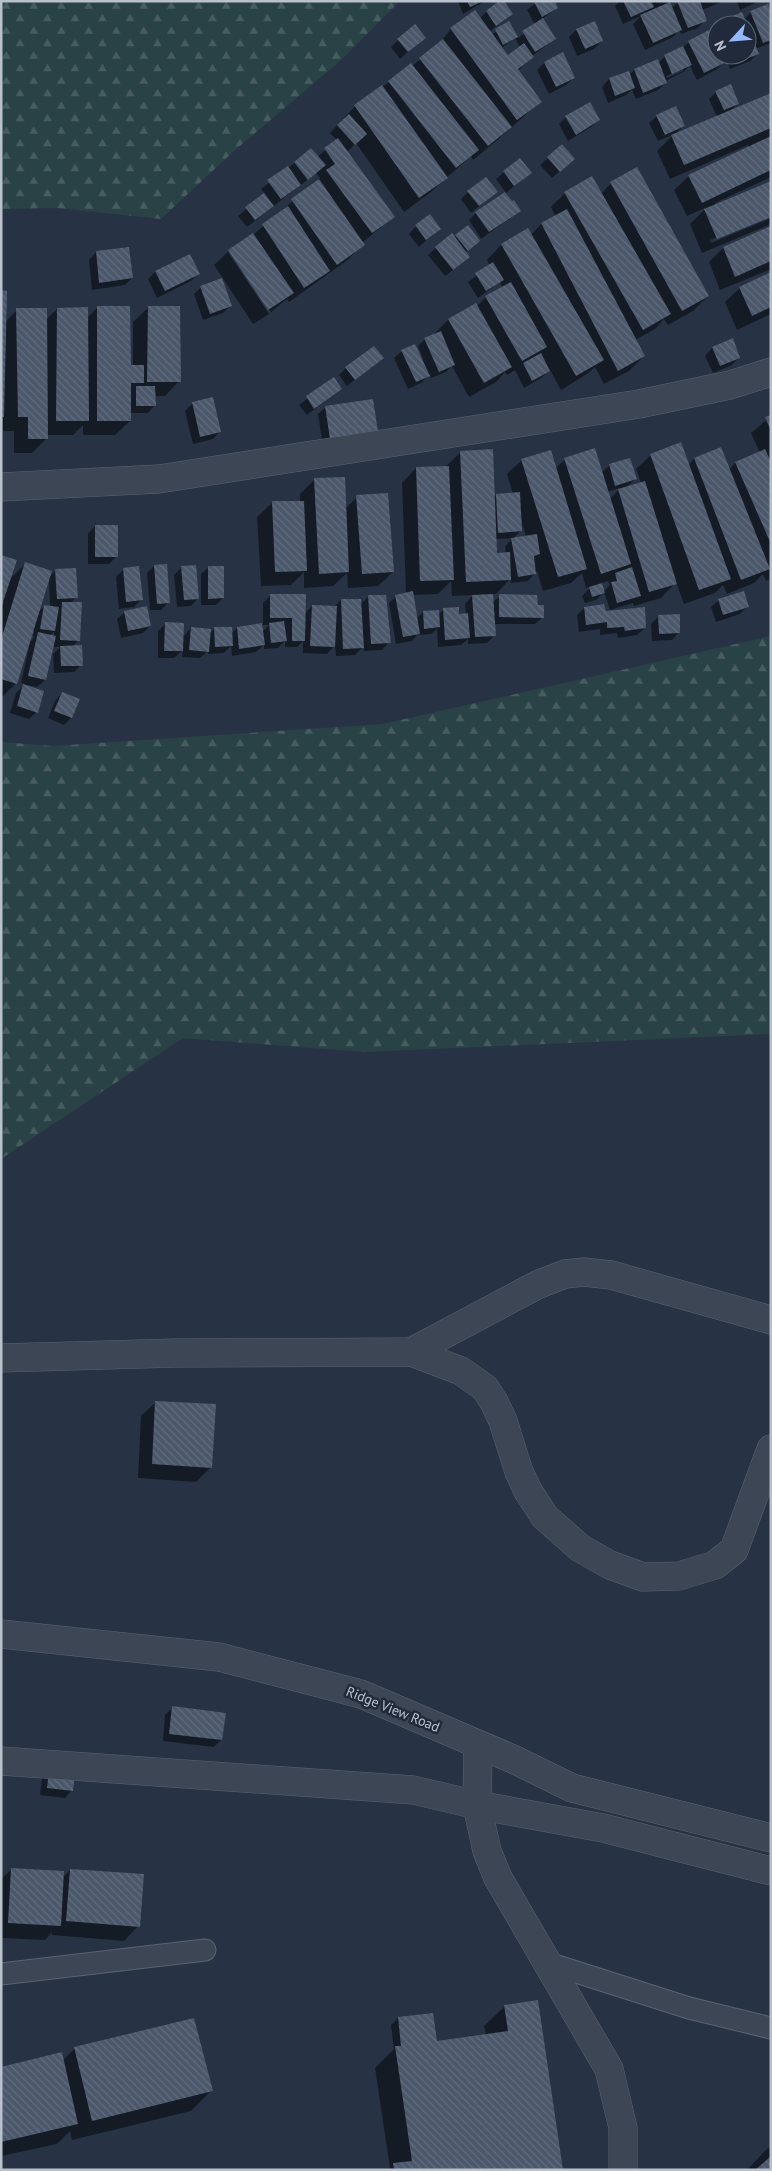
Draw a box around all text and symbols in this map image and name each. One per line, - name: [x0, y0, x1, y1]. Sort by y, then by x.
- north arrow: [707, 15, 757, 65]
- text: N: [710, 38, 730, 54]
- street label: Ridge View Road: [343, 1682, 443, 1736]

